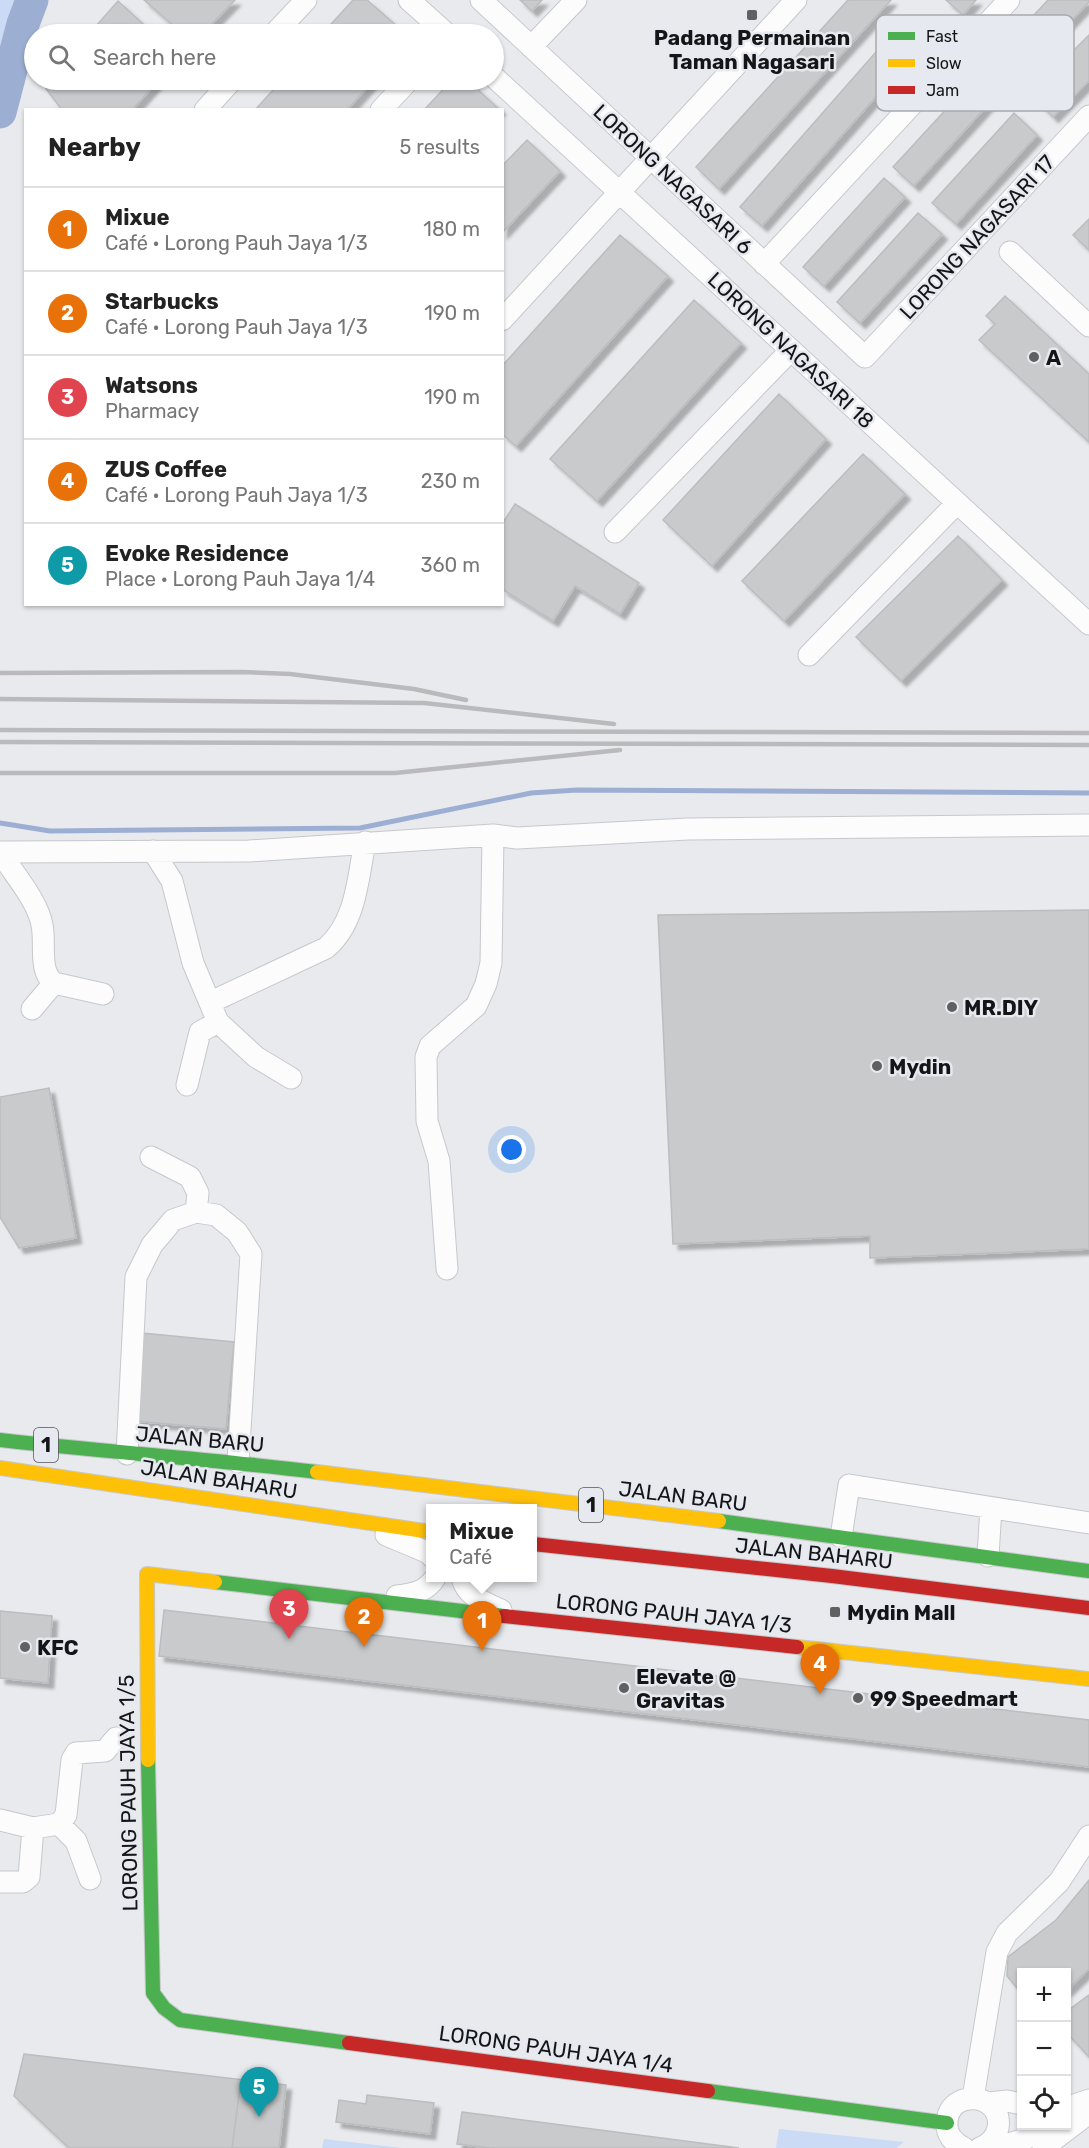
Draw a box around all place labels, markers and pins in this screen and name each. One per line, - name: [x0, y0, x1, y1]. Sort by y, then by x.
- marker: Padang Permainan Taman Nagasari: [745, 8, 759, 22]
- place label: Padang Permainan Taman Nagasari: [654, 25, 850, 74]
- place label: A: [1046, 345, 1061, 370]
- marker: A: [1027, 350, 1041, 364]
- place label: MR.DIY: [964, 995, 1038, 1020]
- marker: MR.DIY: [945, 1000, 959, 1014]
- place label: Mydin: [889, 1054, 951, 1079]
- marker: Mydin: [870, 1059, 884, 1073]
- pin: 3: [270, 1590, 308, 1639]
- pin: 2: [344, 1598, 384, 1647]
- place label: Mydin Mall: [847, 1600, 956, 1625]
- pin: 1: [462, 1602, 502, 1651]
- marker: Mydin Mall: [828, 1605, 842, 1619]
- place label: KFC: [37, 1635, 79, 1660]
- marker: KFC: [18, 1640, 32, 1654]
- pin: 4: [800, 1644, 840, 1694]
- place label: Elevate @ Gravitas: [636, 1664, 736, 1713]
- marker: Elevate @ Gravitas: [617, 1681, 631, 1695]
- place label: 99 Speedmart: [870, 1686, 1018, 1711]
- marker: 99 Speedmart: [851, 1691, 865, 1705]
- pin: 5: [240, 2068, 278, 2117]

